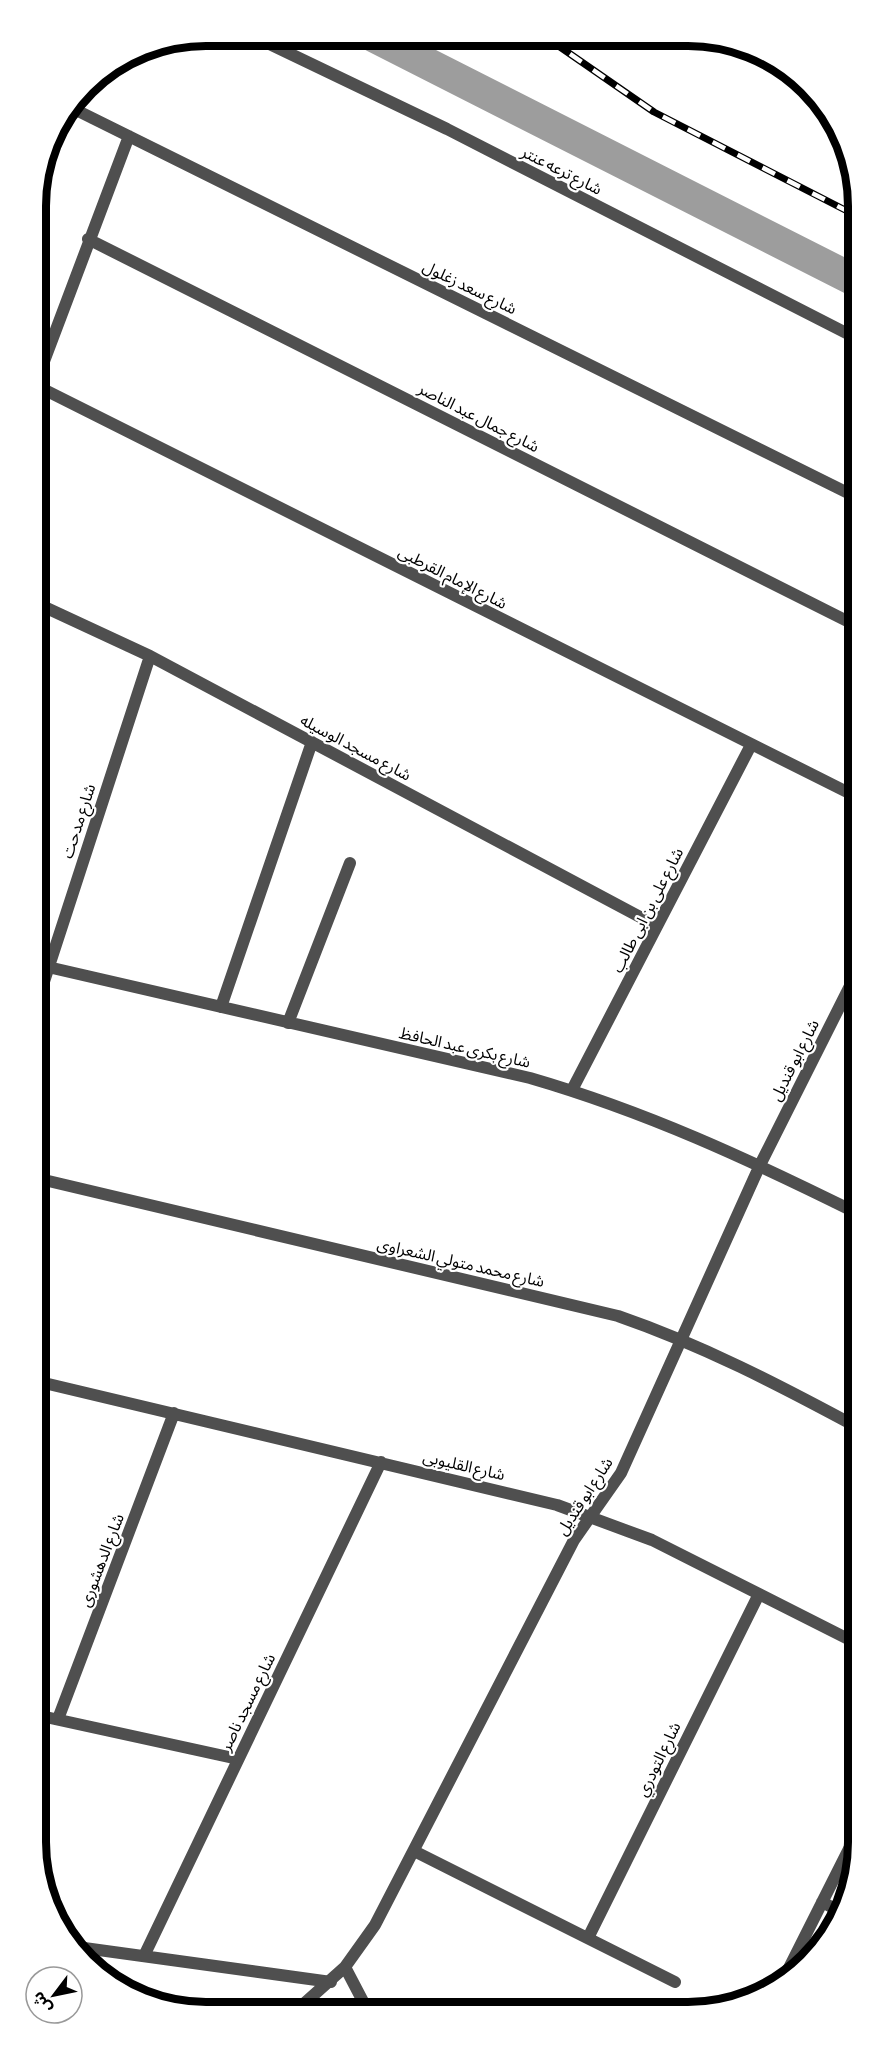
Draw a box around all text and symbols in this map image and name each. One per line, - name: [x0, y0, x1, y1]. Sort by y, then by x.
- street label: شارع ترعه عنتر: [516, 142, 605, 202]
- street label: شارع سعد زغلول: [418, 257, 520, 321]
- street label: شارع جمال عبد الناصر: [413, 378, 542, 459]
- street label: شارع الإمام القرطبى: [394, 542, 510, 616]
- street label: شارع مسجد الوسيله: [296, 710, 414, 787]
- street label: شارع مدحت: [58, 782, 102, 862]
- street label: شارع على بن ابى طالب: [608, 845, 690, 977]
- street label: شارع ابو قنديل: [766, 1016, 826, 1105]
- street label: شارع بكرى عبد الحافظ: [397, 1023, 532, 1075]
- street label: شارع محمد متولي الشعراوى: [375, 1234, 546, 1294]
- street label: شارع القليوبى: [420, 1447, 507, 1487]
- street label: شارع ابو قنديل: [552, 1454, 619, 1540]
- street label: شارع الدهشورى: [75, 1511, 131, 1611]
- street label: شارع مسجد ناصر: [215, 1650, 282, 1756]
- street label: شارع التودري: [632, 1719, 687, 1801]
- north arrow: [24, 1965, 84, 2025]
- text: ش: [28, 1988, 56, 2017]

